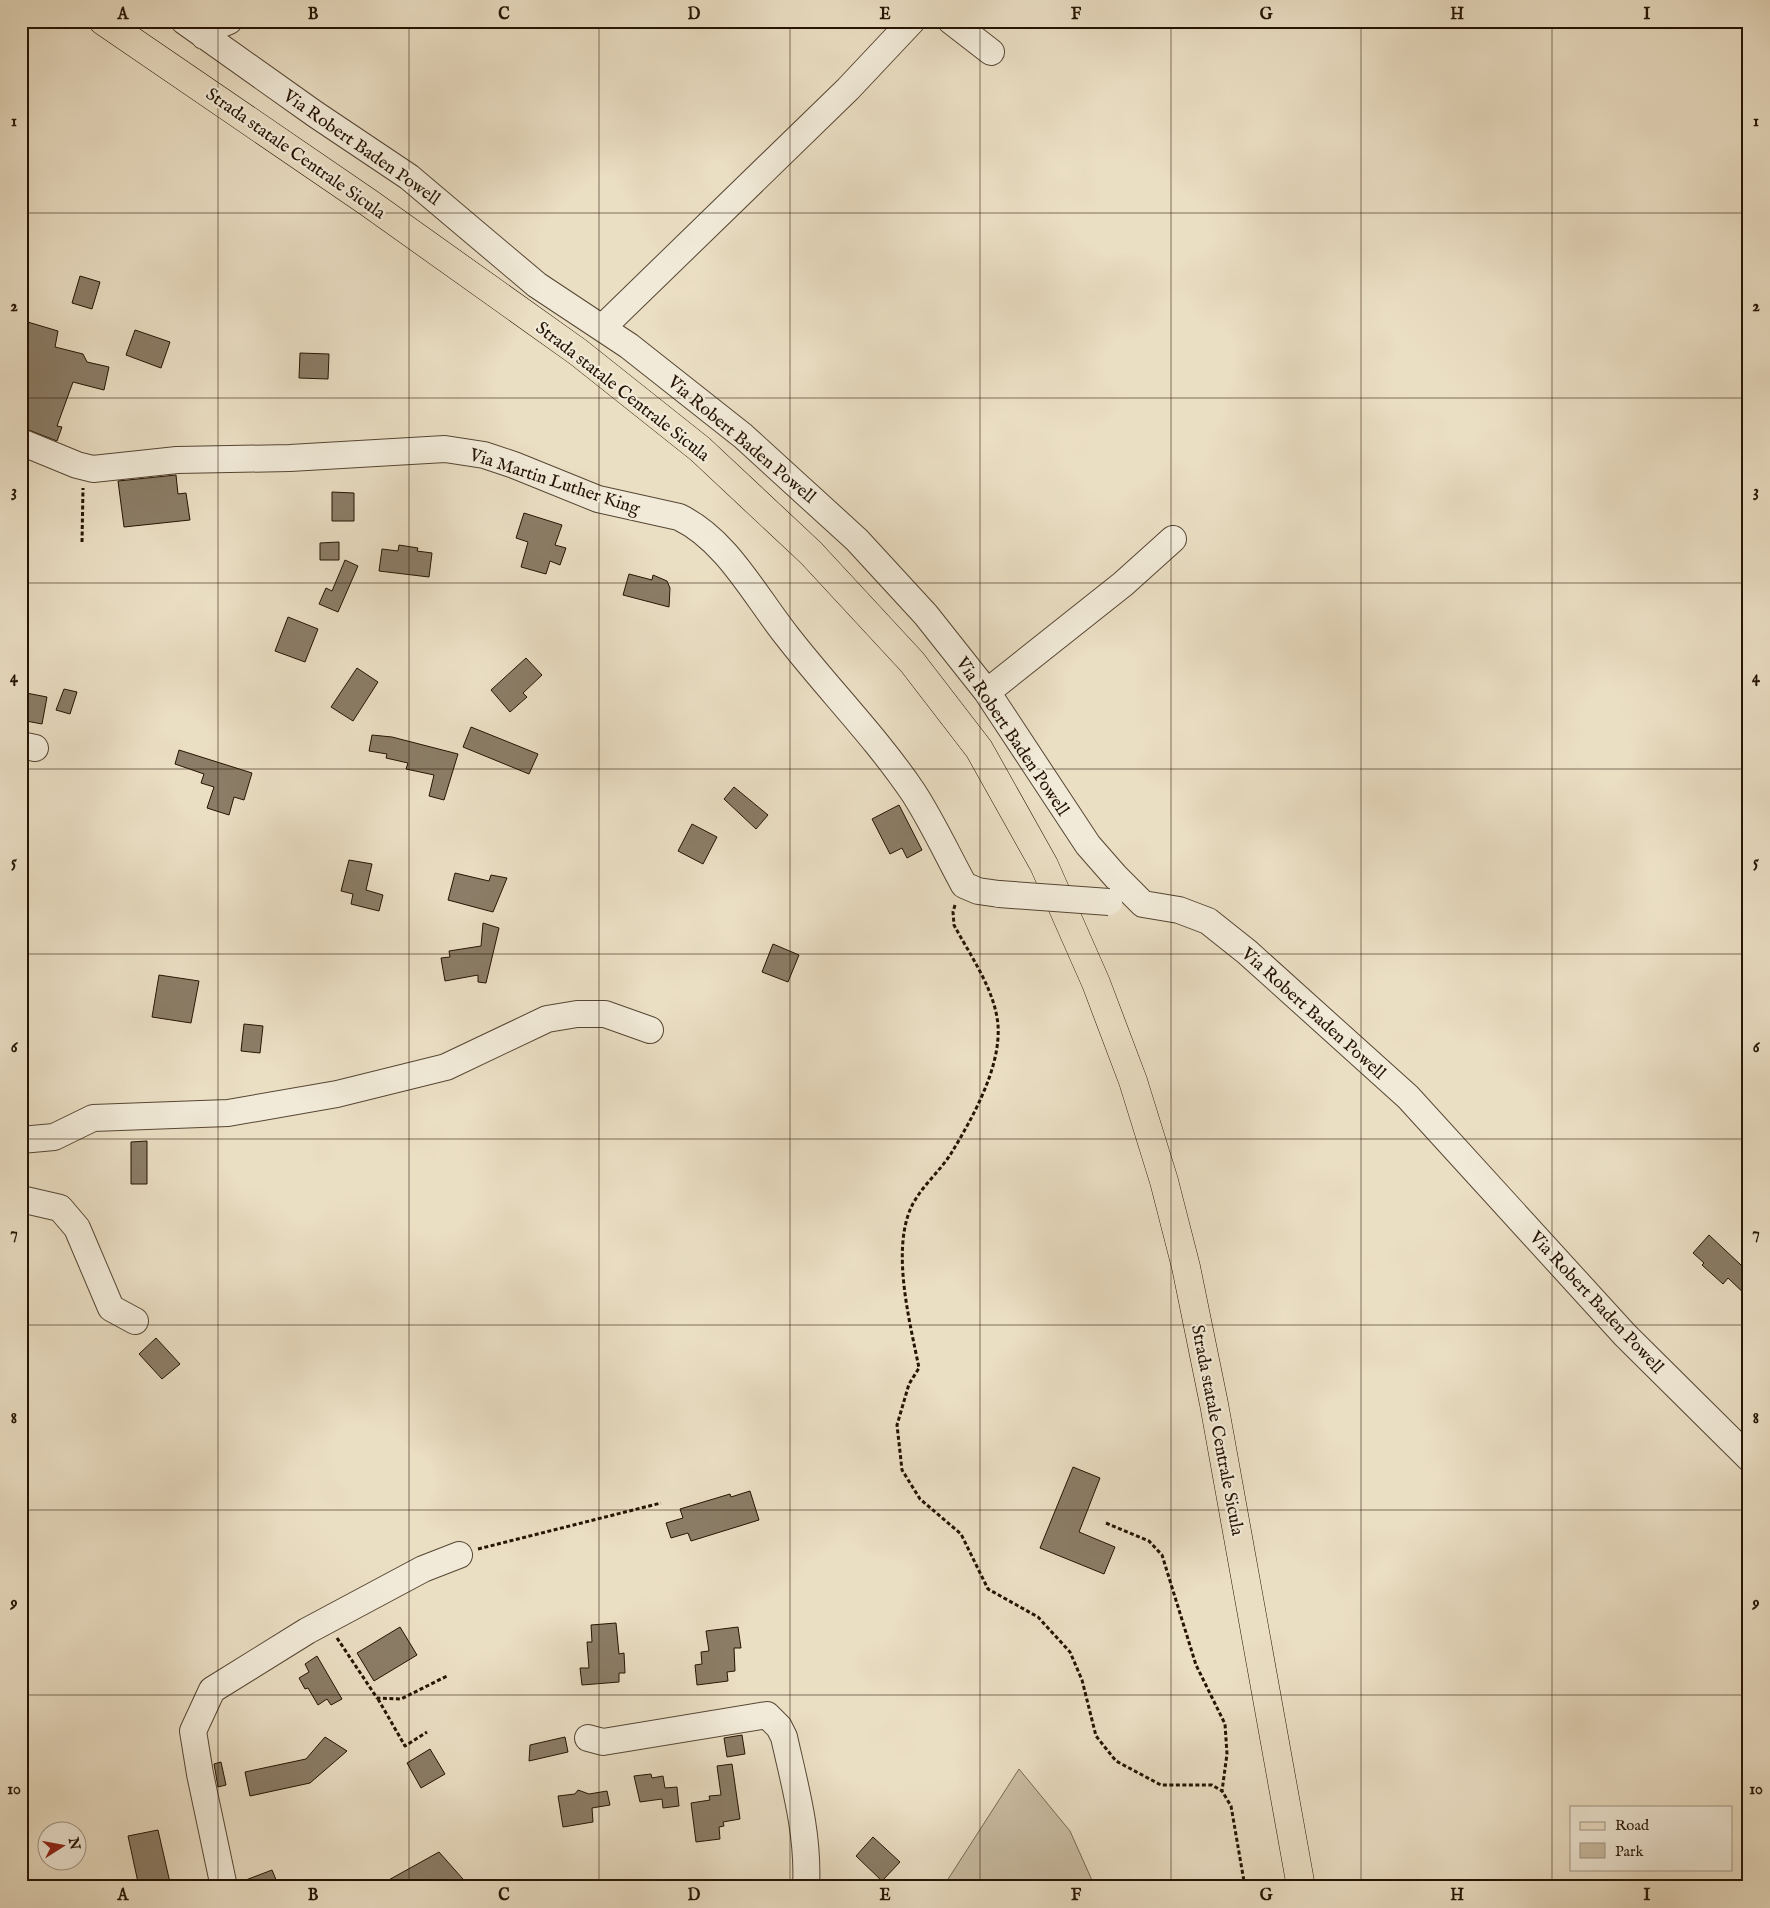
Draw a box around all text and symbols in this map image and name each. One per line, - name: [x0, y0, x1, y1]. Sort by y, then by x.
- text: A: [117, 5, 130, 25]
- text: B: [308, 5, 319, 25]
- text: C: [498, 5, 510, 25]
- text: D: [688, 5, 701, 25]
- text: E: [879, 5, 891, 25]
- text: F: [1071, 5, 1082, 25]
- text: G: [1260, 5, 1273, 25]
- text: H: [1450, 5, 1464, 25]
- text: I: [1644, 5, 1651, 25]
- street label: Strada statale Centrale Sicula: [201, 83, 390, 225]
- street label: Via Robert Baden Powell: [277, 85, 444, 211]
- text: 1: [11, 112, 17, 132]
- text: 1: [1753, 112, 1759, 132]
- text: 2: [10, 297, 18, 317]
- text: 2: [1752, 297, 1760, 317]
- street label: Strada statale Centrale Sicula: [531, 317, 714, 467]
- street label: Via Robert Baden Powell: [661, 371, 820, 509]
- street label: Via Martin Luther King: [465, 444, 643, 521]
- text: 3: [11, 482, 17, 502]
- text: 3: [1753, 482, 1759, 502]
- street label: Via Robert Baden Powell: [949, 652, 1074, 821]
- text: 4: [10, 668, 19, 688]
- text: 4: [1752, 668, 1761, 688]
- text: 5: [11, 853, 17, 873]
- text: 5: [1753, 853, 1759, 873]
- street label: Via Robert Baden Powell: [1235, 942, 1390, 1085]
- text: 6: [11, 1038, 19, 1058]
- text: 6: [1753, 1038, 1761, 1058]
- text: 7: [10, 1224, 18, 1244]
- text: 7: [1752, 1224, 1760, 1244]
- street label: Via Robert Baden Powell: [1523, 1226, 1668, 1379]
- street label: Strada statale Centrale Sicula: [1185, 1323, 1248, 1538]
- text: 8: [11, 1409, 17, 1429]
- text: 8: [1753, 1409, 1759, 1429]
- text: 9: [10, 1594, 18, 1614]
- text: 9: [1752, 1594, 1760, 1614]
- text: 10: [7, 1780, 21, 1800]
- text: 10: [1749, 1780, 1763, 1800]
- legend: [1570, 1806, 1732, 1870]
- text: Road: [1615, 1816, 1650, 1835]
- north arrow: [38, 1820, 88, 1870]
- text: N: [64, 1835, 84, 1851]
- text: Park: [1615, 1842, 1645, 1861]
- text: A: [117, 1886, 130, 1906]
- text: B: [308, 1886, 319, 1906]
- text: C: [498, 1886, 510, 1906]
- text: D: [688, 1886, 701, 1906]
- text: E: [879, 1886, 891, 1906]
- text: F: [1071, 1886, 1082, 1906]
- text: G: [1260, 1886, 1273, 1906]
- text: H: [1450, 1886, 1464, 1906]
- text: I: [1644, 1886, 1651, 1906]

